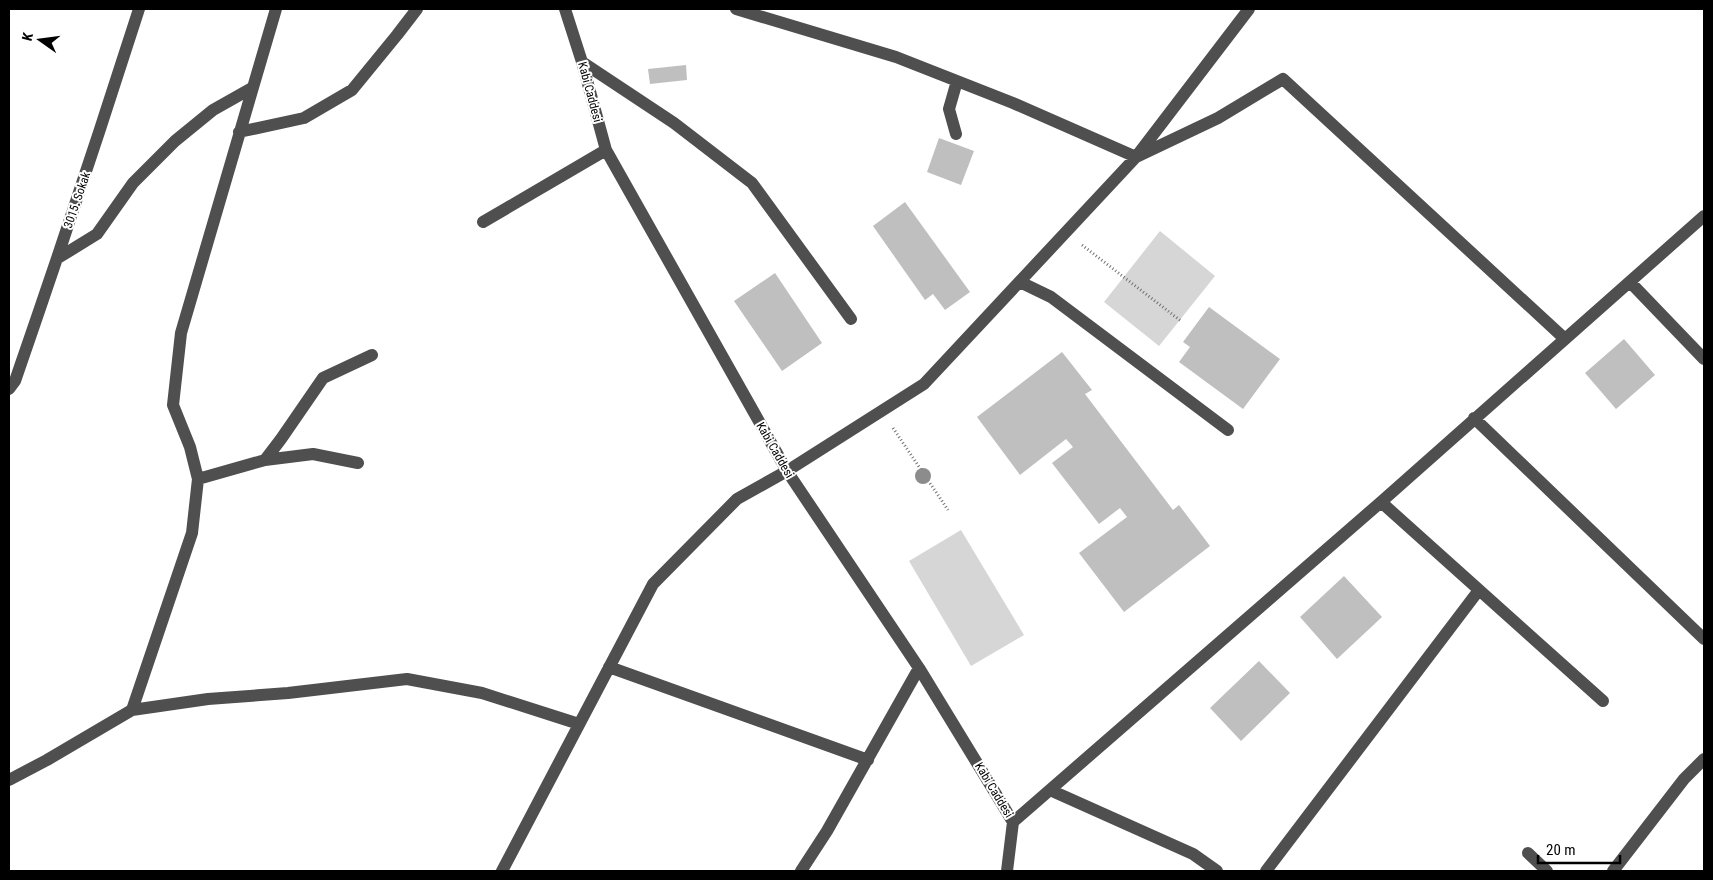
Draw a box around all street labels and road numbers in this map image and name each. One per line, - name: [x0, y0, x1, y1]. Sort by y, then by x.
- street label: Kabi Caddesi: [575, 60, 605, 124]
- street label: 3015. Sokak: [61, 170, 93, 230]
- street label: Kabi Caddesi: [753, 420, 797, 480]
- street label: Kabi Caddesi: [972, 760, 1016, 820]

